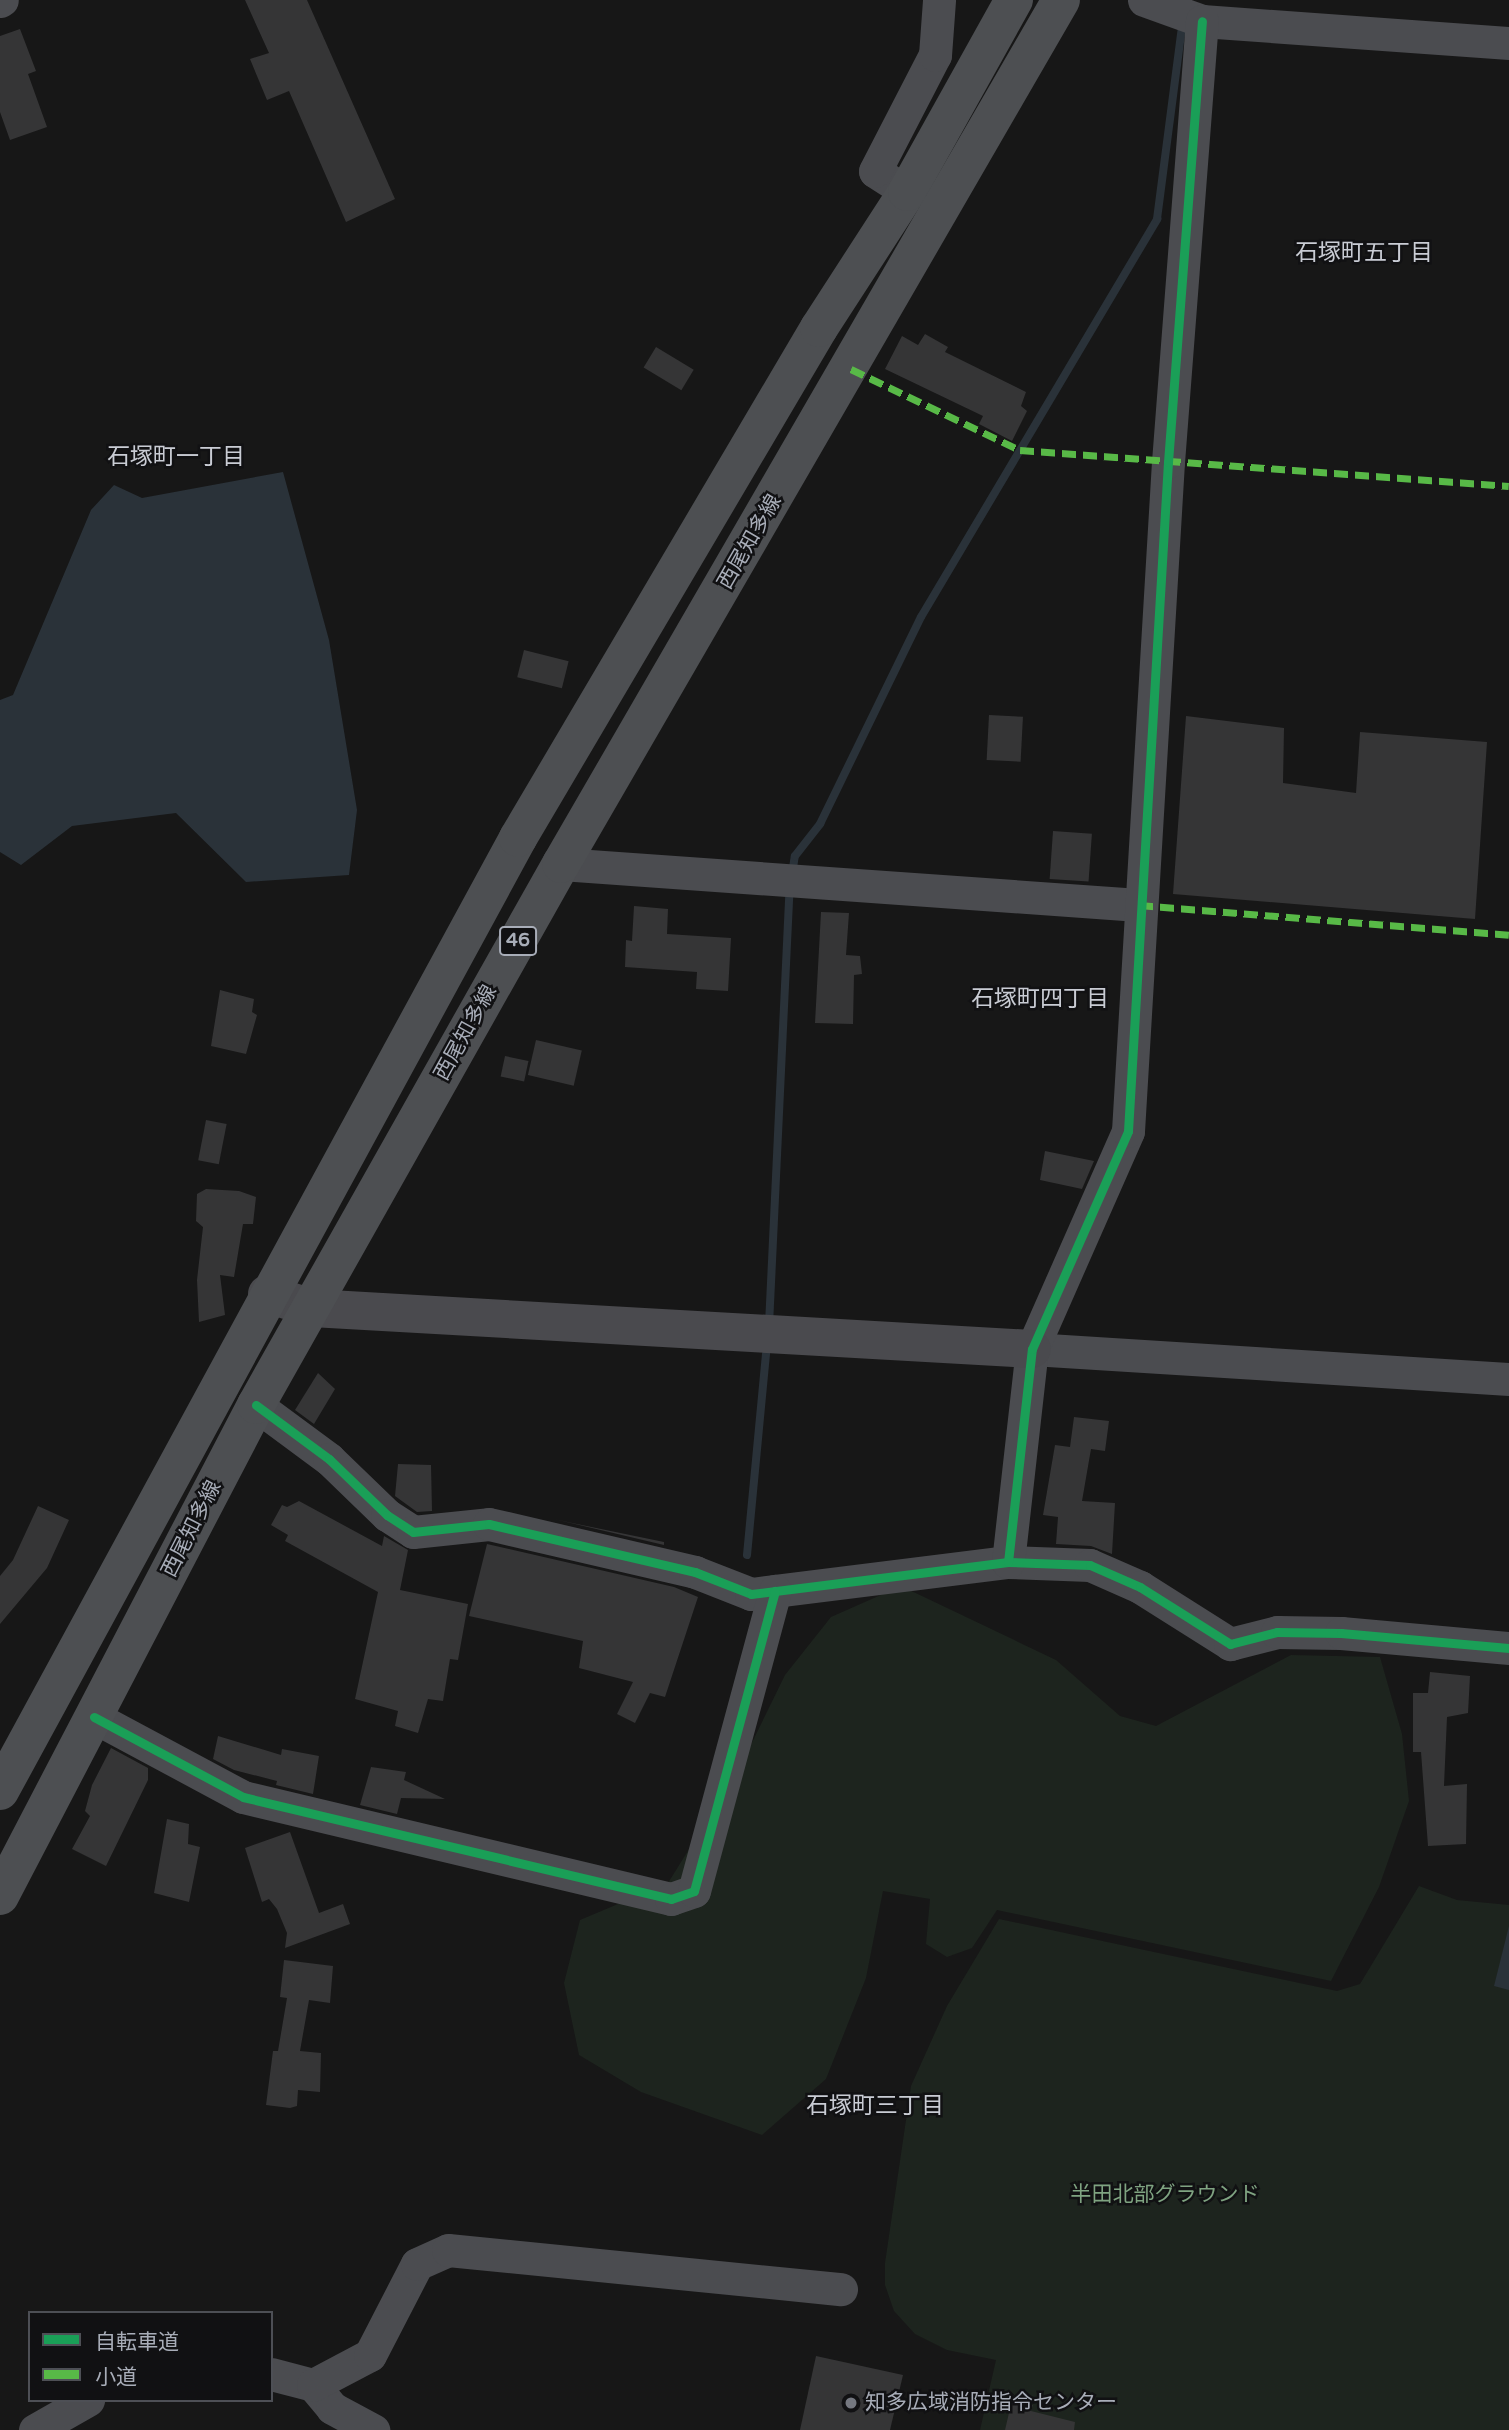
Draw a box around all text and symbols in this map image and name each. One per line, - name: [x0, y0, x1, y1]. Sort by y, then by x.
- district label: 石塚町五丁目: [1295, 239, 1433, 267]
- district label: 石塚町一丁目: [107, 443, 245, 471]
- street label: 西尾知多線: [713, 490, 787, 594]
- road number: 46: [499, 925, 537, 956]
- street label: 西尾知多線: [430, 981, 502, 1085]
- district label: 石塚町四丁目: [971, 985, 1109, 1013]
- street label: 西尾知多線: [157, 1477, 227, 1581]
- district label: 石塚町三丁目: [806, 2092, 944, 2120]
- park label: 半田北部グラウンド: [1071, 2182, 1259, 2208]
- legend: [28, 2311, 273, 2402]
- text: 自転車道: [95, 2330, 179, 2355]
- text: 小道: [95, 2365, 137, 2390]
- place label: 知多広域消防指令センター: [865, 2390, 1117, 2416]
- marker: 知多広域消防指令センター: [843, 2395, 859, 2411]

